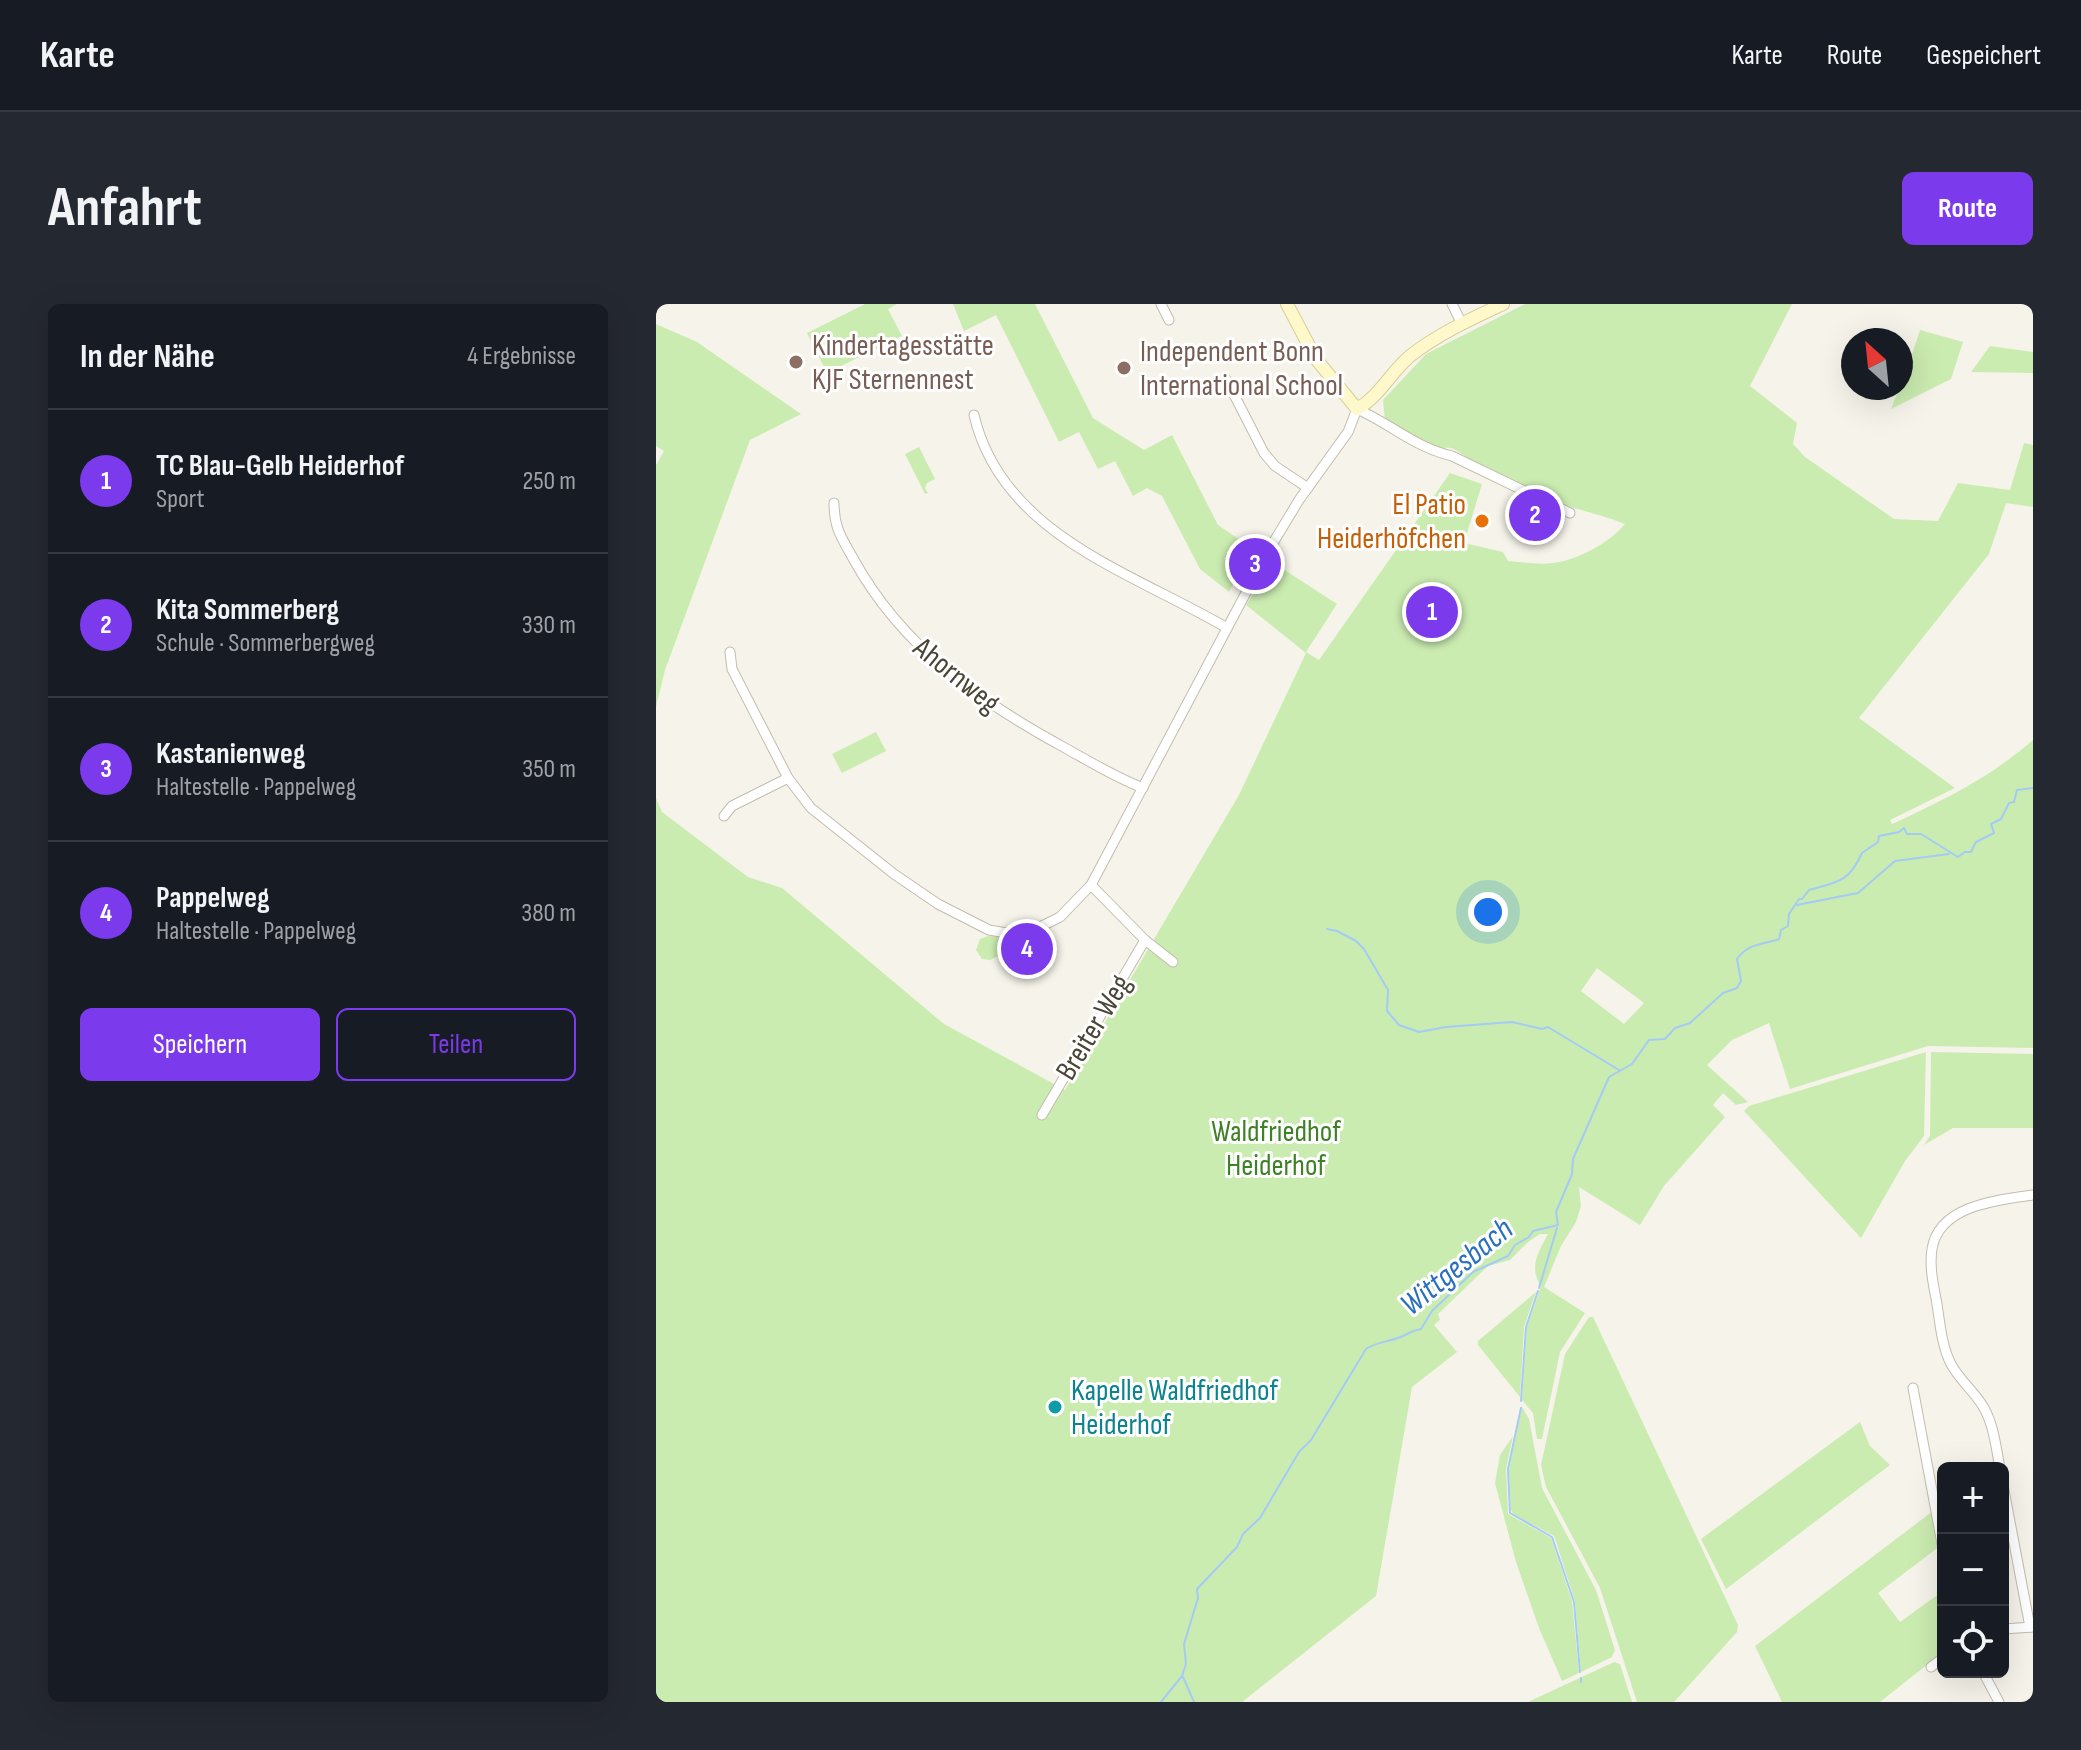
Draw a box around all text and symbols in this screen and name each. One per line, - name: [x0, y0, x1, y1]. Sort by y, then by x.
- text: Karte: [40, 33, 115, 78]
- text: Karte: [1732, 39, 1783, 72]
- text: Route: [1827, 39, 1882, 72]
- text: Gespeichert: [1926, 39, 2041, 72]
- button: Route: [1902, 172, 2033, 245]
- text: Anfahrt: [48, 175, 202, 242]
- place label: Kindertagesstätte KJF Sternennest: [812, 328, 994, 398]
- north arrow: [1841, 328, 1913, 400]
- place label: Independent Bonn International School: [1140, 334, 1343, 404]
- text: In der Nähe: [80, 336, 215, 377]
- text: 4 Ergebnisse: [467, 341, 576, 372]
- marker: Kindertagesstätte KJF Sternennest: [787, 353, 805, 371]
- marker: Independent Bonn International School: [1115, 359, 1133, 377]
- text: TC Blau-Gelb Heiderhof: [156, 448, 404, 484]
- text: 1: [101, 466, 111, 497]
- text: 250 m: [522, 466, 576, 497]
- text: Sport: [156, 484, 204, 515]
- pin: 2: [1509, 485, 1561, 545]
- place label: El Patio Heiderhöfchen: [1317, 487, 1466, 557]
- marker: El Patio Heiderhöfchen: [1473, 512, 1491, 530]
- pin: 3: [1229, 534, 1281, 594]
- pin: 1: [1406, 582, 1458, 642]
- text: Kita Sommerberg: [156, 592, 339, 628]
- text: 2: [100, 610, 112, 641]
- text: 330 m: [522, 610, 576, 641]
- text: Schule · Sommerbergweg: [156, 628, 375, 659]
- street label: Ahornweg: [905, 629, 1007, 721]
- text: Kastanienweg: [156, 736, 305, 772]
- text: 3: [100, 754, 112, 785]
- text: 350 m: [522, 754, 576, 785]
- text: Haltestelle · Pappelweg: [156, 772, 356, 803]
- text: Pappelweg: [156, 880, 270, 916]
- your location: [1468, 892, 1508, 932]
- text: 4: [100, 898, 112, 929]
- text: 380 m: [521, 898, 576, 929]
- text: Haltestelle · Pappelweg: [156, 916, 356, 947]
- pin: 4: [1001, 919, 1053, 979]
- street label: Breiter Weg: [1048, 968, 1139, 1087]
- button: Speichern: [80, 1008, 320, 1081]
- button: Teilen: [336, 1008, 576, 1081]
- park label: Waldfriedhof Heiderhof: [1211, 1114, 1341, 1184]
- water label: Wittgesbach: [1393, 1210, 1521, 1324]
- place label: Kapelle Waldfriedhof Heiderhof: [1071, 1373, 1278, 1443]
- marker: Kapelle Waldfriedhof Heiderhof: [1046, 1398, 1064, 1416]
- map controls: [1937, 1462, 2009, 1678]
- button: +: [1937, 1462, 2009, 1534]
- button: −: [1937, 1534, 2009, 1606]
- button: locate: [1937, 1606, 2009, 1678]

